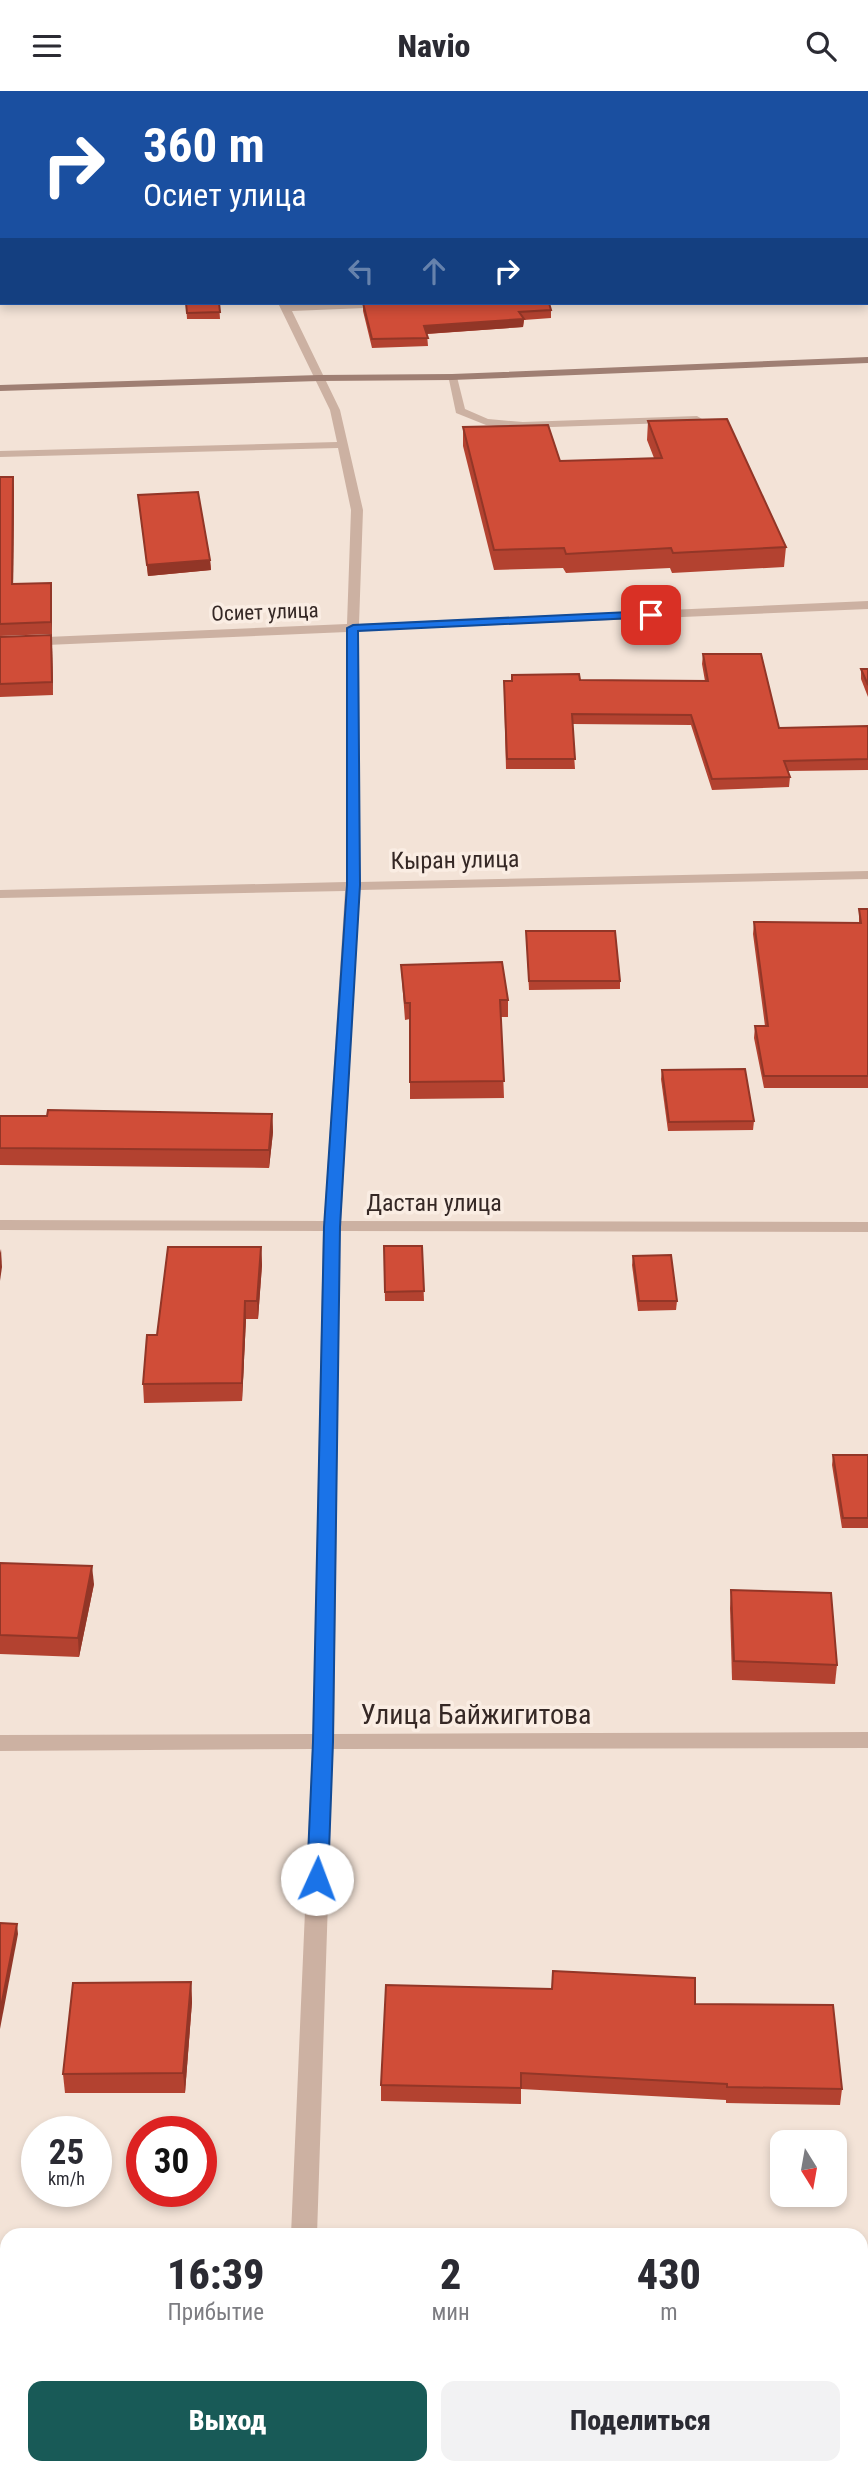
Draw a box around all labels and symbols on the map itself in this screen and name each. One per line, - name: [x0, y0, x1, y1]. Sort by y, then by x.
- pin: [621, 585, 681, 645]
- street label: Осиет улица: [211, 598, 319, 626]
- street label: Кыран улица: [390, 845, 520, 875]
- street label: Дастан улица: [366, 1189, 502, 1217]
- street label: Улица Байжигитова: [361, 1698, 591, 1731]
- position arrow: [280, 1842, 354, 1916]
- speed limit sign: 30: [126, 2116, 217, 2207]
- north arrow: [770, 2130, 847, 2207]

